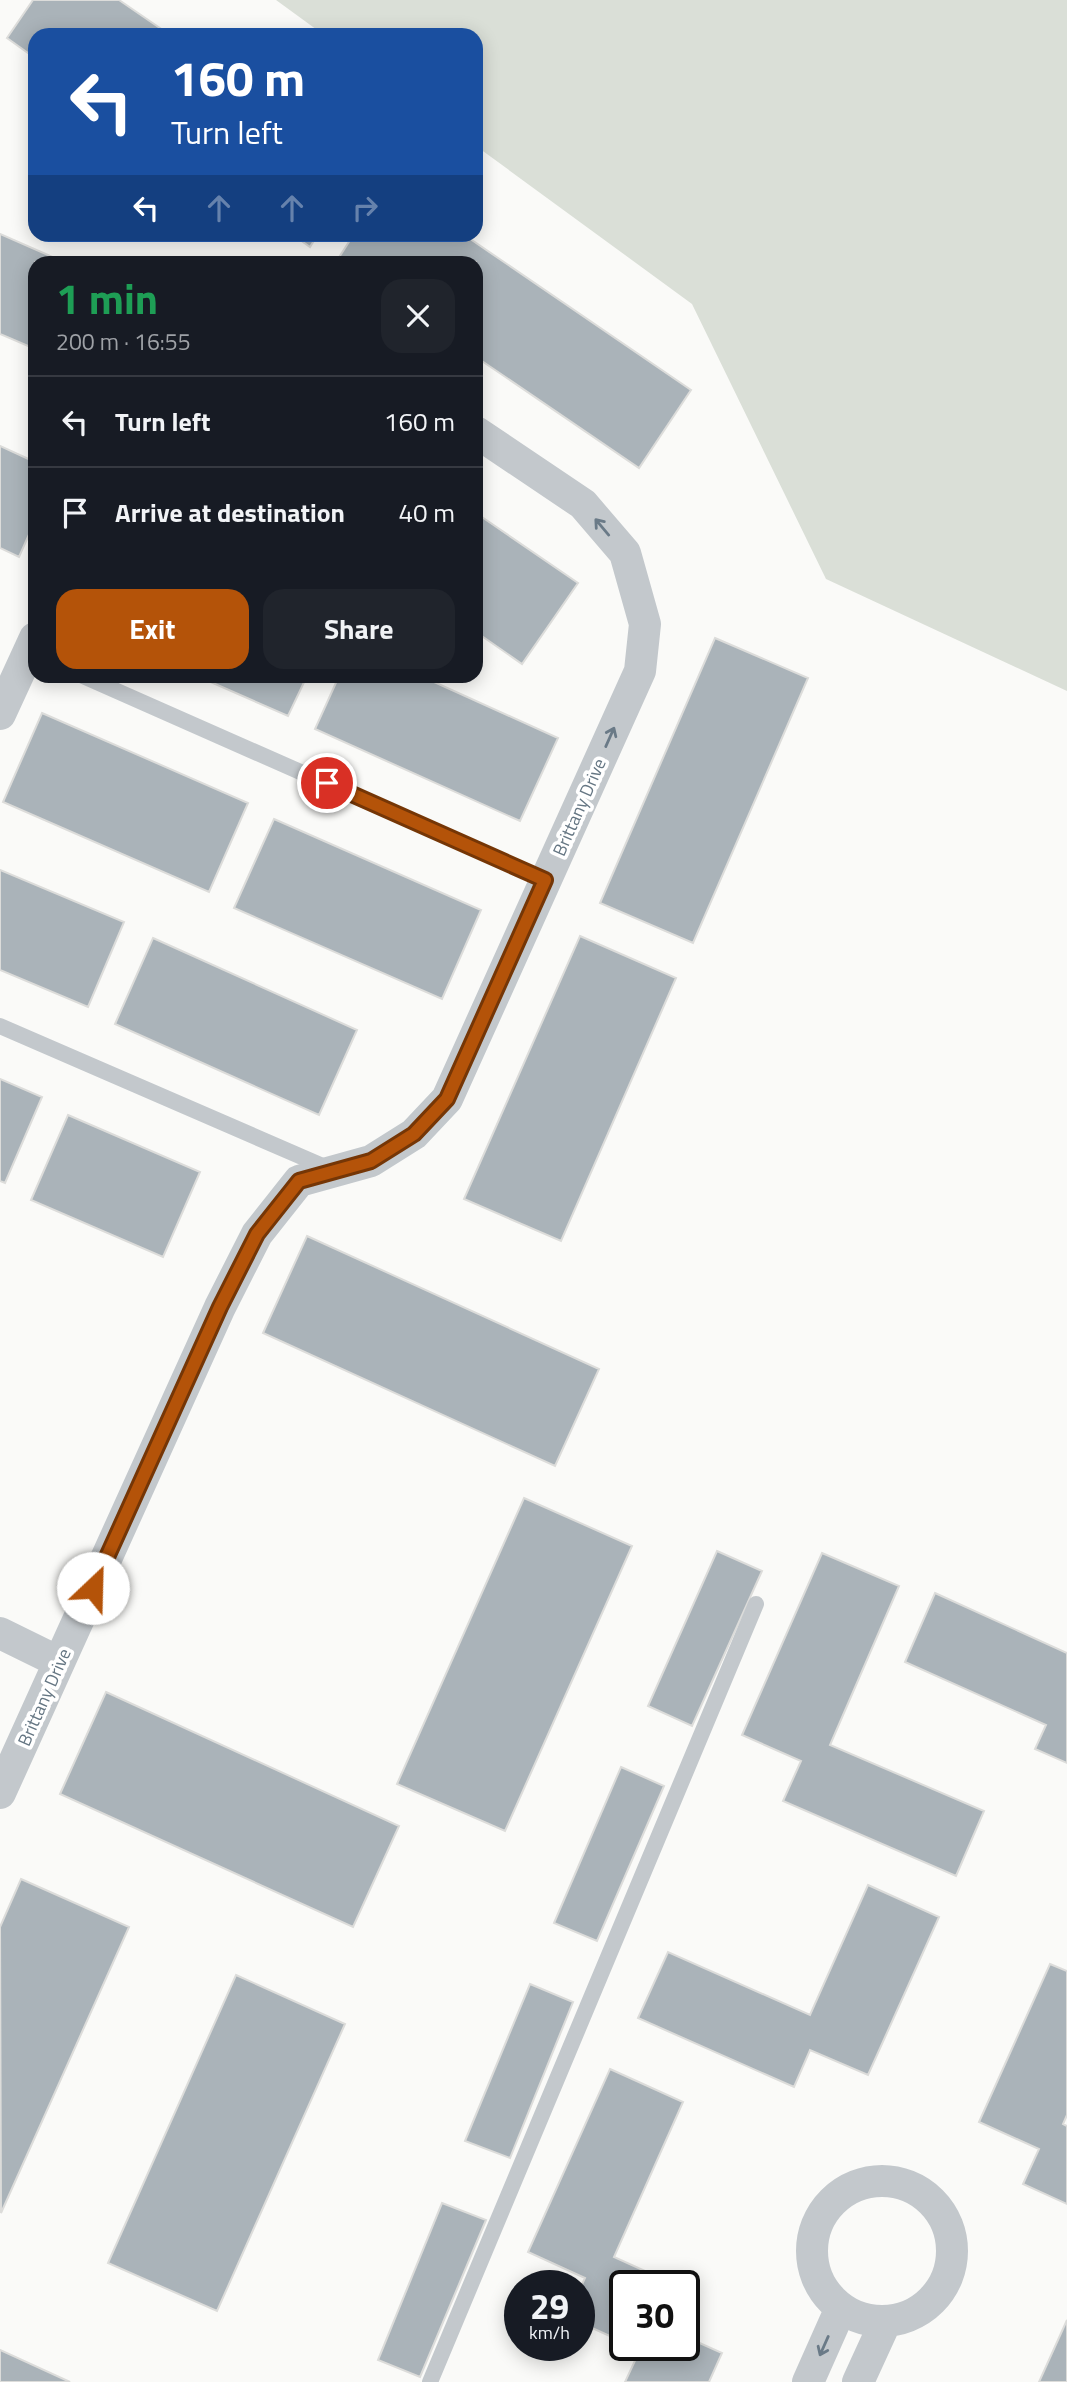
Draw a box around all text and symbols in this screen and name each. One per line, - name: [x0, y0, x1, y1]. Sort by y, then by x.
- text: 160 m: [171, 40, 305, 115]
- icon: left: [56, 56, 147, 147]
- text: Turn left: [171, 108, 283, 156]
- icon: left: [127, 189, 165, 227]
- icon: ahead: [200, 189, 238, 227]
- icon: ahead: [273, 189, 311, 227]
- icon: right: [346, 189, 384, 227]
- text: 1 min: [56, 266, 158, 330]
- button: close: [381, 279, 455, 353]
- text: 200 m · 16:55: [56, 324, 191, 359]
- text: Turn left: [115, 402, 210, 441]
- text: 160 m: [384, 402, 455, 441]
- icon: left: [56, 403, 94, 441]
- text: Arrive at destination: [115, 493, 345, 532]
- text: 40 m: [398, 493, 455, 532]
- icon: arrive: [56, 494, 94, 532]
- one-way arrow: [594, 518, 610, 536]
- button: Exit: [56, 589, 249, 669]
- button: Share: [263, 589, 455, 669]
- one-way arrow: [605, 726, 618, 747]
- pin: [297, 753, 357, 813]
- street label: Brittany Drive: [545, 754, 613, 860]
- icon: arrive: [308, 764, 346, 802]
- position arrow: [56, 1551, 130, 1625]
- street label: Brittany Drive: [10, 1644, 78, 1750]
- speed limit sign: 30: [609, 2270, 700, 2361]
- text: 29: [530, 2279, 569, 2333]
- text: km/h: [529, 2319, 570, 2346]
- one-way arrow: [817, 2335, 830, 2356]

